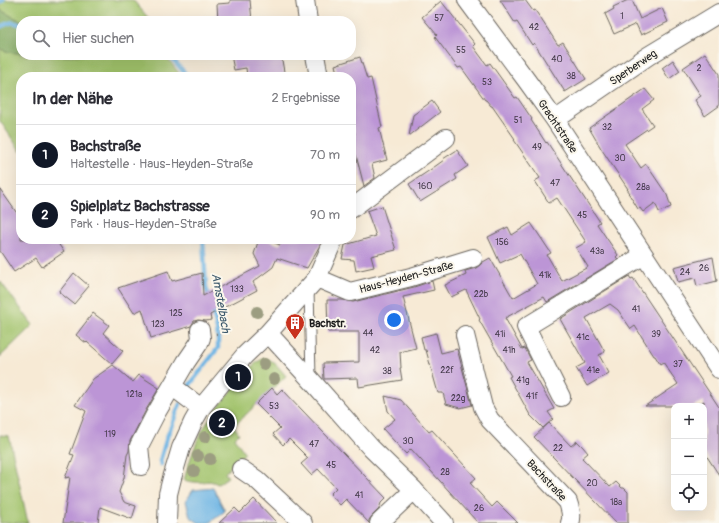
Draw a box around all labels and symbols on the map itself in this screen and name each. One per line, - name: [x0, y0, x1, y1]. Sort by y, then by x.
- house number: 1: [620, 11, 624, 22]
- house number: 57: [434, 13, 444, 24]
- house number: 42: [529, 22, 539, 33]
- house number: 55: [456, 45, 466, 56]
- street label: Sperberweg: [607, 47, 660, 88]
- house number: 40: [551, 54, 563, 65]
- house number: 2: [696, 63, 702, 74]
- house number: 38: [566, 71, 576, 82]
- house number: 53: [482, 77, 492, 88]
- street label: Grachtstraße: [535, 97, 580, 156]
- house number: 51: [514, 115, 522, 126]
- house number: 32: [602, 122, 612, 133]
- house number: 49: [532, 142, 542, 153]
- house number: 30: [614, 153, 626, 164]
- house number: 47: [550, 178, 560, 189]
- house number: 160: [418, 181, 432, 192]
- house number: 28a: [636, 182, 650, 193]
- house number: 45: [577, 210, 587, 221]
- house number: 156: [495, 237, 509, 248]
- house number: 43a: [590, 246, 604, 257]
- street label: Haus-Heyden-Straße: [358, 259, 455, 296]
- house number: 26: [699, 263, 709, 274]
- house number: 24: [680, 267, 691, 278]
- house number: 41k: [539, 270, 551, 281]
- water label: Amstelbach: [208, 272, 233, 335]
- house number: 133: [230, 284, 244, 295]
- house number: 22b: [474, 289, 489, 300]
- house number: 41: [632, 304, 640, 315]
- house number: 125: [169, 308, 183, 319]
- your location: [384, 310, 404, 330]
- building icon: Bachstr.: [284, 312, 306, 340]
- place label: Bachstr.: [309, 317, 346, 330]
- house number: 123: [151, 319, 165, 330]
- house number: 44: [363, 328, 374, 339]
- house number: 41i: [495, 329, 506, 340]
- house number: 39: [651, 329, 661, 340]
- house number: 41c: [576, 332, 590, 343]
- house number: 42: [370, 345, 380, 356]
- house number: 41h: [503, 345, 515, 356]
- house number: 37: [673, 359, 683, 370]
- pin: 1: [225, 362, 251, 392]
- house number: 22f: [440, 365, 454, 376]
- house number: 41e: [586, 365, 600, 376]
- house number: 38: [382, 366, 392, 377]
- house number: 41g: [516, 375, 530, 386]
- house number: 121a: [126, 389, 142, 400]
- house number: 41f: [526, 391, 539, 402]
- house number: 22g: [451, 393, 466, 404]
- house number: 53: [269, 401, 279, 412]
- pin: 2: [209, 408, 235, 438]
- house number: 119: [104, 429, 116, 440]
- house number: 30: [402, 436, 414, 447]
- house number: 47: [309, 439, 319, 450]
- house number: 22: [553, 443, 563, 454]
- street label: Bachstraße: [524, 457, 569, 504]
- house number: 45: [326, 460, 336, 471]
- house number: 28: [440, 467, 450, 478]
- house number: 20: [586, 478, 598, 489]
- house number: 41: [355, 490, 363, 501]
- house number: 18a: [610, 497, 622, 508]
- house number: 26: [474, 503, 484, 514]

